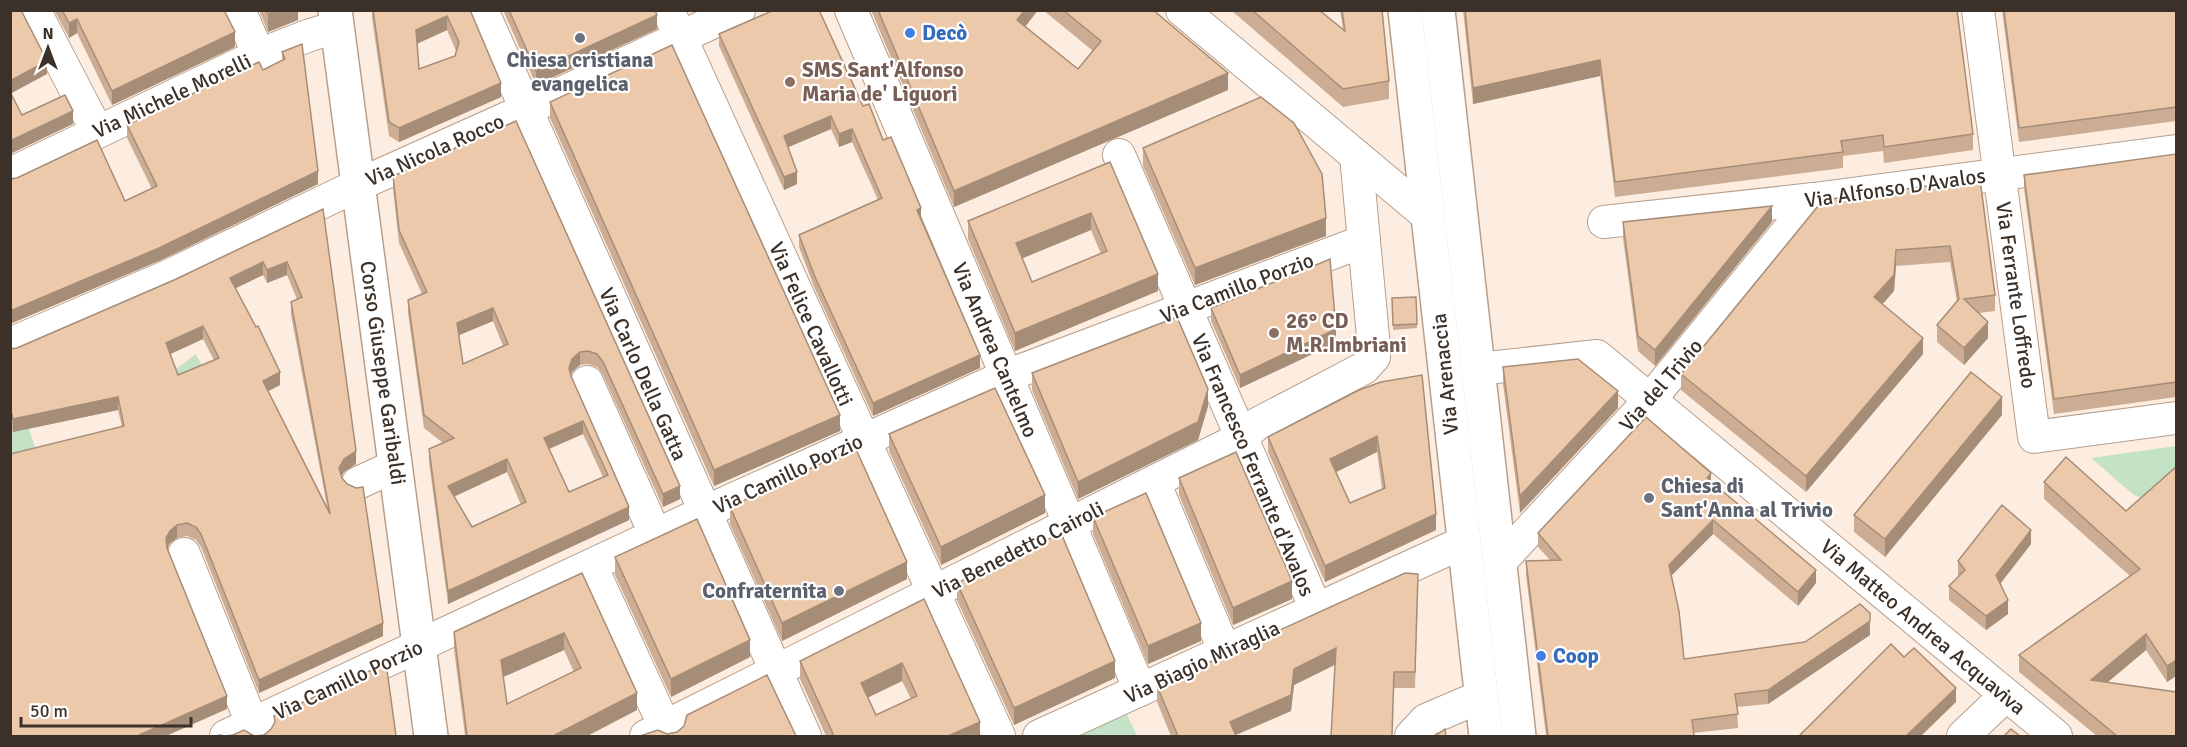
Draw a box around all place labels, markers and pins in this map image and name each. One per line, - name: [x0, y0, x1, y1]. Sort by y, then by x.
- place label: Decò: [922, 20, 967, 46]
- marker: Decò: [903, 26, 917, 40]
- marker: Chiesa cristiana evangelica: [573, 31, 587, 45]
- place label: Chiesa cristiana evangelica: [506, 47, 654, 97]
- place label: SMS Sant'Alfonso Maria de' Liguori: [802, 57, 964, 107]
- marker: SMS Sant'Alfonso Maria de' Liguori: [783, 75, 797, 89]
- place label: 26° CD M.R.Imbriani: [1286, 308, 1407, 358]
- marker: 26° CD M.R.Imbriani: [1267, 326, 1281, 340]
- place label: Chiesa di Sant'Anna al Trivio: [1661, 473, 1833, 523]
- marker: Chiesa di Sant'Anna al Trivio: [1642, 491, 1656, 505]
- place label: Confraternita: [702, 578, 827, 604]
- marker: Confraternita: [832, 584, 846, 598]
- place label: Coop: [1553, 643, 1599, 669]
- marker: Coop: [1534, 649, 1548, 663]

